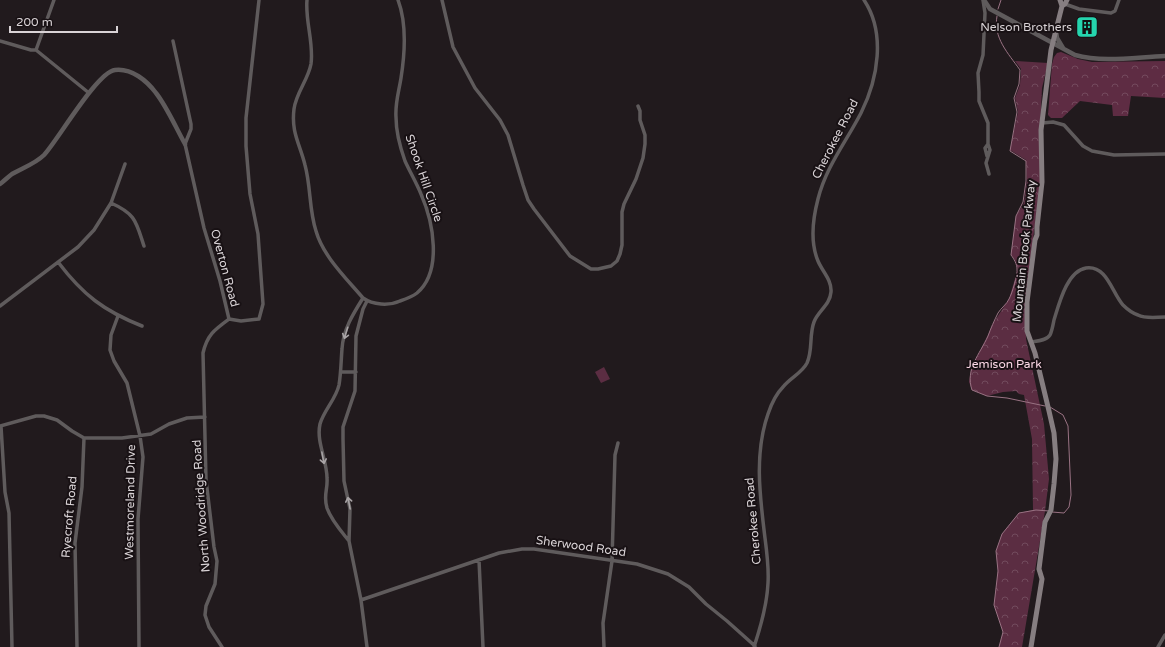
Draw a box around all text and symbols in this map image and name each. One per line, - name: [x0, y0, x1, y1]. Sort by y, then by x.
- scale bar: [10, 8, 117, 34]
- building icon: Nelson Brothers: [1074, 14, 1100, 40]
- text: 200 m: [16, 15, 53, 29]
- place label: Nelson Brothers: [980, 20, 1072, 34]
- street label: Cherokee Road: [809, 97, 861, 181]
- street label: Shook Hill Circle: [402, 132, 446, 224]
- street label: Mountain Brook Parkway: [1010, 179, 1038, 323]
- street label: Overton Road: [208, 228, 242, 308]
- one-way arrow: [342, 326, 349, 339]
- park label: Jemison Park: [966, 357, 1042, 371]
- street label: North Woodridge Road: [189, 439, 213, 573]
- street label: Westmoreland Drive: [122, 444, 138, 560]
- one-way arrow: [320, 451, 328, 464]
- street label: Ryecroft Road: [58, 476, 80, 558]
- street label: Cherokee Road: [742, 477, 764, 565]
- one-way arrow: [344, 496, 352, 509]
- street label: Sherwood Road: [535, 533, 627, 559]

